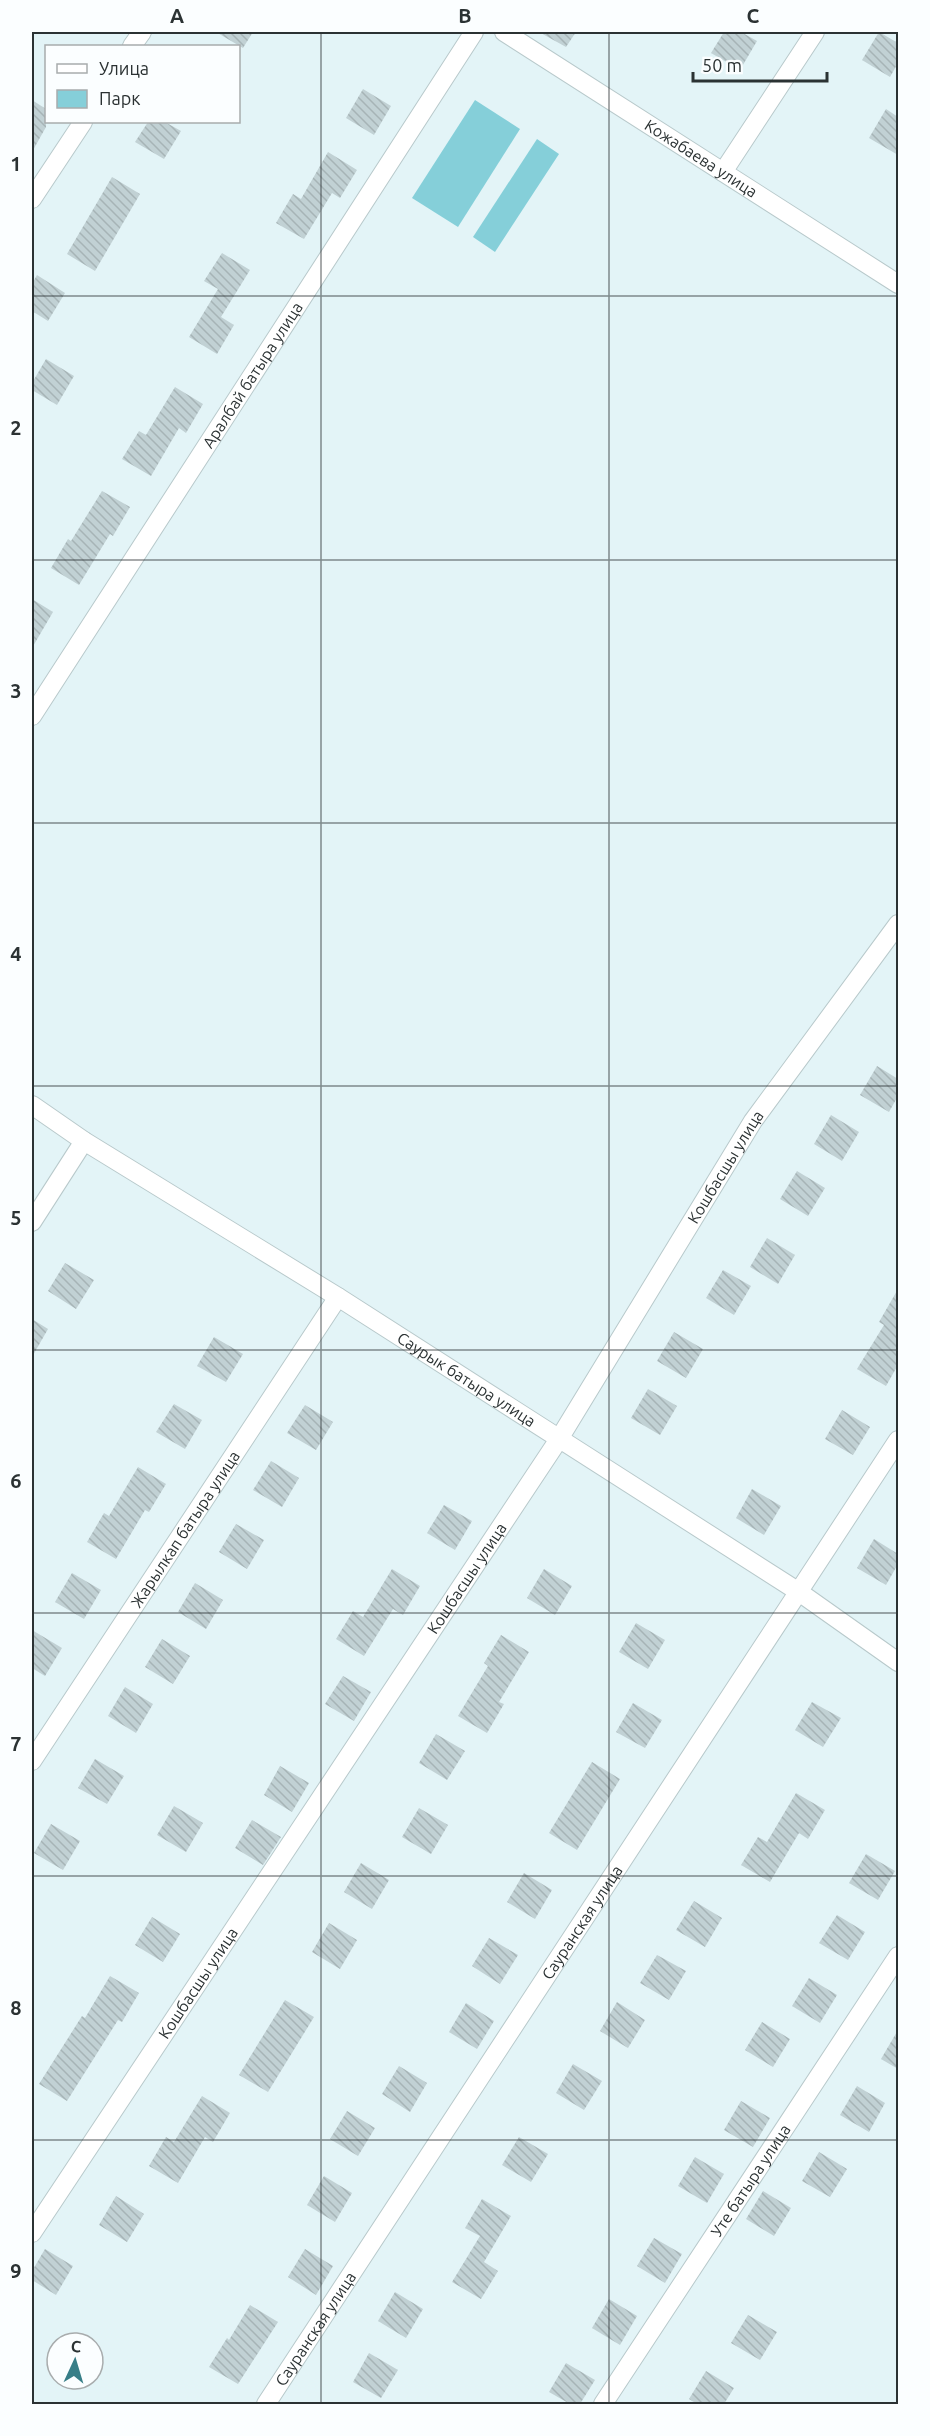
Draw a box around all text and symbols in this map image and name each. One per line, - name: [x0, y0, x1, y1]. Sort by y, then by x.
- text: A: [170, 4, 184, 27]
- text: B: [458, 4, 472, 27]
- text: C: [747, 4, 760, 27]
- legend: [45, 45, 240, 123]
- scale bar: [693, 45, 826, 83]
- text: 50 m: [702, 55, 742, 75]
- text: Улица: [99, 58, 149, 78]
- text: Парк: [99, 88, 140, 108]
- street label: Кожабаева улица: [642, 116, 761, 201]
- text: 1: [10, 152, 22, 175]
- street label: Аралбай батыра улица: [199, 299, 306, 451]
- text: 2: [10, 416, 22, 439]
- text: 3: [10, 679, 22, 702]
- text: 4: [10, 942, 22, 965]
- street label: Кошбасшы улица: [684, 1107, 767, 1227]
- text: 5: [10, 1206, 22, 1229]
- street label: Саурык батыра улица: [394, 1328, 539, 1430]
- street label: Жарылкап батыра улица: [127, 1447, 243, 1611]
- text: 6: [10, 1469, 22, 1492]
- street label: Кошбасшы улица: [423, 1519, 510, 1637]
- text: 7: [10, 1732, 22, 1755]
- street label: Сауранская улица: [538, 1862, 626, 1983]
- street label: Кошбасшы улица: [155, 1924, 241, 2042]
- text: 8: [10, 1996, 22, 2019]
- street label: Уте батыра улица: [707, 2121, 794, 2240]
- text: 9: [10, 2259, 22, 2282]
- street label: Сауранская улица: [271, 2268, 359, 2389]
- north arrow: [45, 2331, 105, 2391]
- text: С: [70, 2337, 82, 2355]

